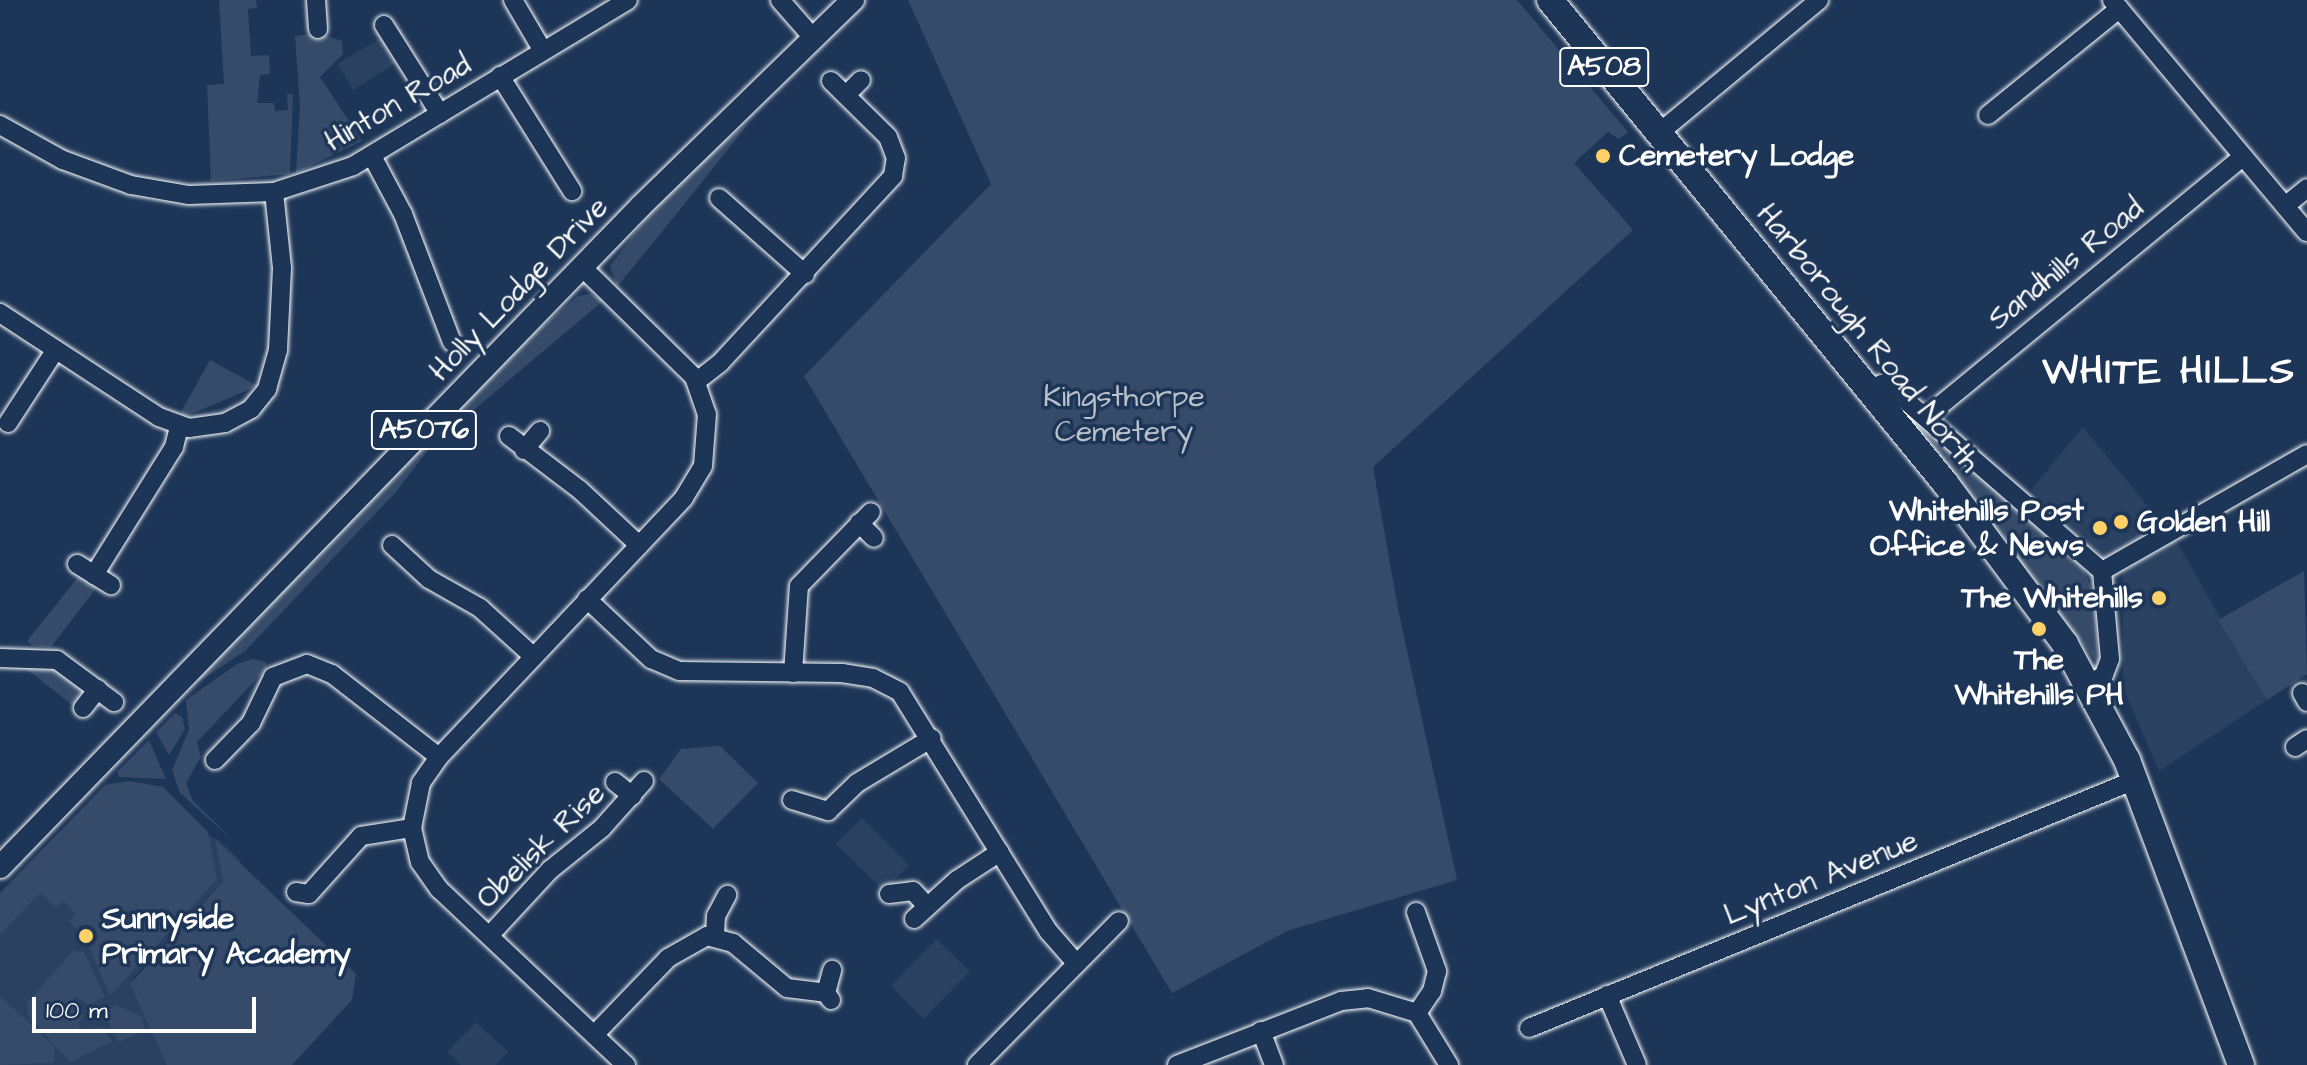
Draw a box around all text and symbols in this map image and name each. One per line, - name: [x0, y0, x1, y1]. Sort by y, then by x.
- road number: A508: [1558, 43, 1650, 91]
- street label: Hinton Road: [319, 47, 477, 159]
- place label: Cemetery Lodge: [1619, 138, 1854, 174]
- marker: Cemetery Lodge: [1594, 147, 1612, 165]
- street label: Holly Lodge Drive: [422, 189, 616, 389]
- street label: Sandhills Road: [1981, 190, 2151, 338]
- street label: Harborough Road North: [1749, 197, 1987, 479]
- district label: WHITE HILLS: [2042, 350, 2296, 396]
- park label: Kingsthorpe Cemetery: [1043, 379, 1205, 450]
- road number: A5076: [370, 406, 478, 454]
- place label: Whitehills Post Office & News: [1870, 493, 2084, 564]
- place label: Golden Hill: [2137, 504, 2270, 540]
- marker: Golden Hill: [2112, 513, 2130, 531]
- marker: Whitehills Post Office & News: [2091, 519, 2109, 537]
- place label: The Whitehills: [1961, 580, 2143, 616]
- marker: The Whitehills: [2150, 589, 2168, 607]
- marker: The Whitehills PH: [2030, 620, 2048, 638]
- place label: The Whitehills PH: [1954, 642, 2124, 712]
- street label: Obelisk Rise: [469, 776, 613, 916]
- street label: Lynton Avenue: [1719, 823, 1923, 933]
- place label: Sunnyside Primary Academy: [102, 901, 351, 972]
- marker: Sunnyside Primary Academy: [77, 927, 95, 945]
- scale bar: [36, 981, 260, 1031]
- text: 100 m: [46, 994, 108, 1028]

